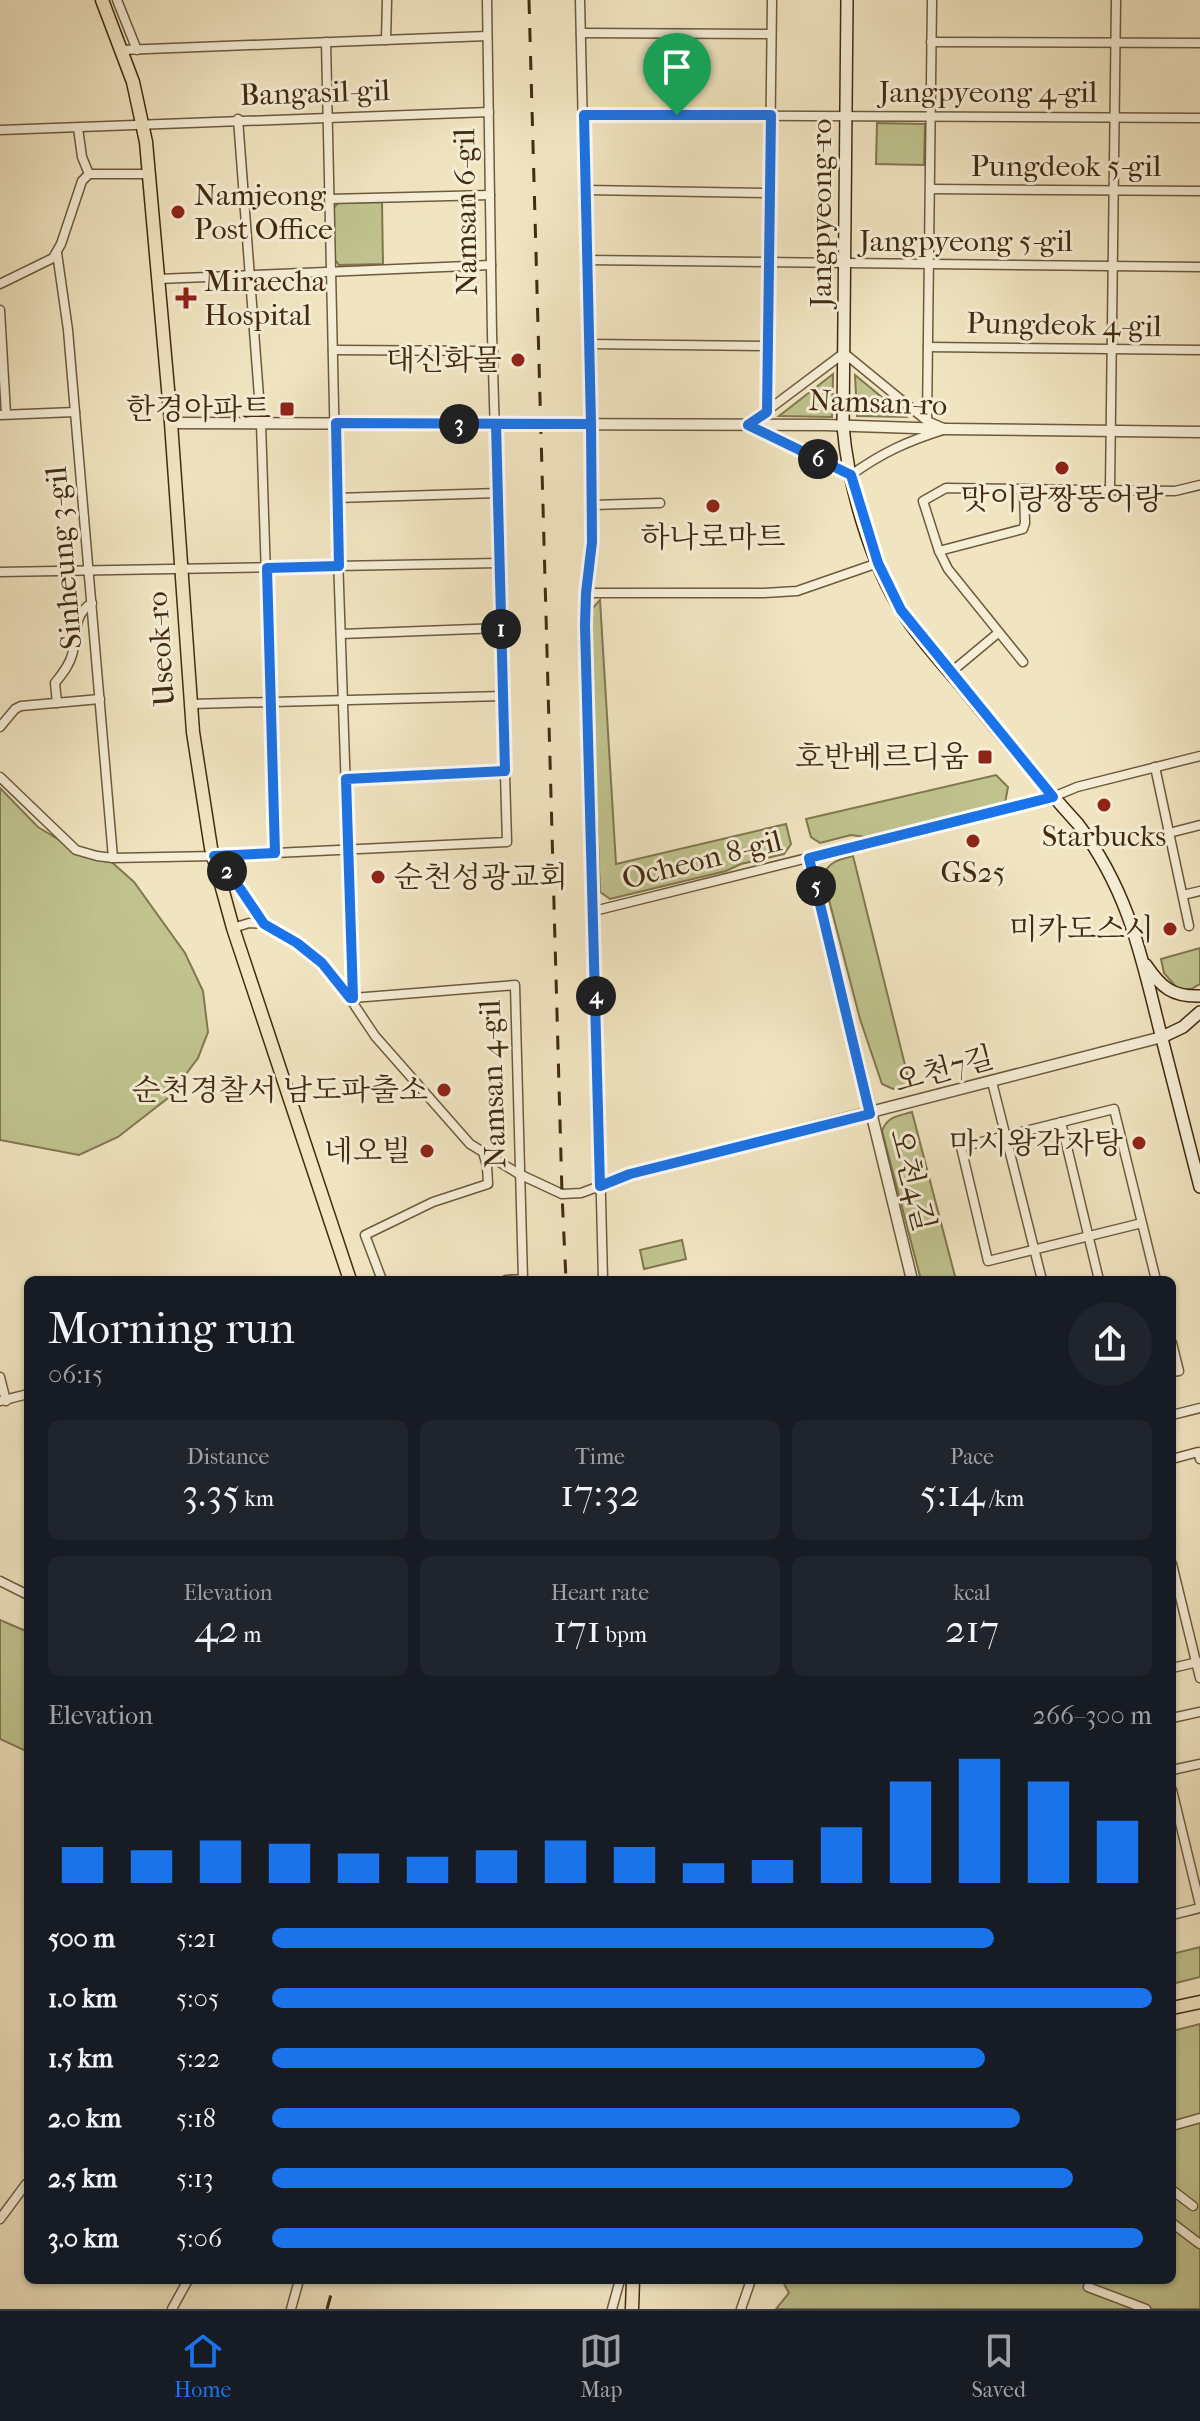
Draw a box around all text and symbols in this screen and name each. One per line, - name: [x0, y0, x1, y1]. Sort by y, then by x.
- pin: [643, 33, 711, 115]
- icon: arrive: [655, 45, 699, 89]
- street label: Bangasil-gil: [239, 73, 391, 113]
- street label: Jangpyeong 4-gil: [877, 75, 1097, 110]
- street label: Jangpyeong-ro: [804, 119, 839, 309]
- street label: Namsan 6-gil: [447, 128, 485, 296]
- street label: Pungdeok 5-gil: [971, 149, 1161, 184]
- place label: Namjeong Post Office: [194, 178, 333, 247]
- marker: Namjeong Post Office: [169, 203, 187, 221]
- street label: Jangpyeong 5-gil: [857, 224, 1073, 259]
- place label: Miraecha Hospital: [204, 264, 327, 333]
- marker: Miraecha Hospital: [175, 287, 197, 309]
- street label: Pungdeok 4-gil: [966, 306, 1162, 344]
- place label: 대신화물: [386, 343, 502, 378]
- marker: 대신화물: [509, 351, 527, 369]
- street label: Namsan-ro: [808, 383, 948, 423]
- place label: 한경아파트: [126, 392, 271, 427]
- marker: 한경아파트: [278, 400, 296, 418]
- pin: 3: [439, 404, 479, 444]
- text: 3: [454, 411, 464, 437]
- pin: 6: [798, 439, 838, 479]
- text: 6: [812, 446, 824, 472]
- marker: 맛이랑짱뚱어랑: [1053, 459, 1071, 477]
- street label: Sinheung 3-gil: [39, 465, 89, 651]
- place label: 맛이랑짱뚱어랑: [961, 482, 1163, 517]
- marker: 하나로마트: [704, 497, 722, 515]
- place label: 하나로마트: [641, 520, 785, 555]
- street label: Useok-ro: [140, 590, 182, 708]
- pin: 1: [481, 609, 521, 649]
- text: 1: [497, 616, 505, 642]
- place label: 호반베르디움: [795, 740, 969, 775]
- marker: 호반베르디움: [976, 748, 994, 766]
- marker: Starbucks: [1095, 796, 1113, 814]
- place label: Starbucks: [1042, 819, 1166, 854]
- street label: Ocheon 8-gil: [618, 823, 786, 897]
- marker: GS25: [964, 832, 982, 850]
- pin: 2: [207, 851, 247, 891]
- place label: GS25: [940, 855, 1006, 890]
- text: 2: [221, 858, 233, 884]
- place label: 순천성광교회: [394, 860, 568, 895]
- pin: 5: [796, 866, 836, 906]
- marker: 순천성광교회: [369, 868, 387, 886]
- text: 5: [811, 873, 821, 899]
- place label: 미카도스시: [1009, 912, 1154, 947]
- marker: 미카도스시: [1161, 920, 1179, 938]
- pin: 4: [576, 976, 616, 1016]
- text: 4: [590, 983, 603, 1009]
- street label: Namsan 4-gil: [473, 999, 513, 1169]
- street label: 오천7길: [890, 1040, 998, 1100]
- place label: 순천경찰서 남도파출소: [132, 1073, 428, 1108]
- marker: 순천경찰서 남도파출소: [435, 1081, 453, 1099]
- street label: 오천4길: [882, 1125, 942, 1235]
- place label: 마시왕감자탕: [949, 1126, 1123, 1161]
- place label: 네오빌: [324, 1134, 411, 1169]
- marker: 마시왕감자탕: [1130, 1134, 1148, 1152]
- marker: 네오빌: [418, 1142, 436, 1160]
- button: share: [1068, 1302, 1152, 1386]
- text: Morning run: [48, 1303, 295, 1354]
- text: 06:15: [48, 1359, 103, 1390]
- text: Distance: [187, 1444, 269, 1470]
- text: Time: [575, 1444, 625, 1470]
- text: Pace: [950, 1444, 994, 1470]
- text: 3.35: [182, 1470, 240, 1516]
- text: 17:32: [560, 1470, 640, 1516]
- text: 5:14: [920, 1470, 985, 1516]
- text: km: [240, 1486, 274, 1512]
- text: /km: [985, 1486, 1024, 1512]
- text: Elevation: [184, 1580, 272, 1606]
- text: Heart rate: [551, 1580, 649, 1606]
- text: kcal: [953, 1580, 991, 1606]
- text: 42: [194, 1606, 239, 1652]
- text: 171: [553, 1606, 601, 1652]
- text: 217: [945, 1606, 999, 1652]
- text: m: [239, 1622, 262, 1648]
- text: bpm: [601, 1622, 647, 1648]
- text: Elevation: [48, 1700, 153, 1731]
- text: 266–300 m: [1033, 1700, 1152, 1731]
- text: 500 m: [48, 1923, 115, 1954]
- text: 5:21: [176, 1923, 216, 1954]
- text: 1.0 km: [48, 1983, 117, 2014]
- text: 5:05: [176, 1983, 219, 2014]
- text: 1.5 km: [48, 2043, 113, 2074]
- text: 5:22: [176, 2043, 220, 2074]
- text: 2.0 km: [48, 2103, 121, 2134]
- text: 5:18: [176, 2103, 216, 2134]
- text: 2.5 km: [48, 2163, 117, 2194]
- text: 5:13: [176, 2163, 213, 2194]
- text: 3.0 km: [48, 2223, 119, 2254]
- text: 5:06: [176, 2223, 222, 2254]
- tab: Home: [174, 2329, 231, 2403]
- tab: Map: [579, 2329, 623, 2403]
- tab: Saved: [971, 2329, 1026, 2403]

